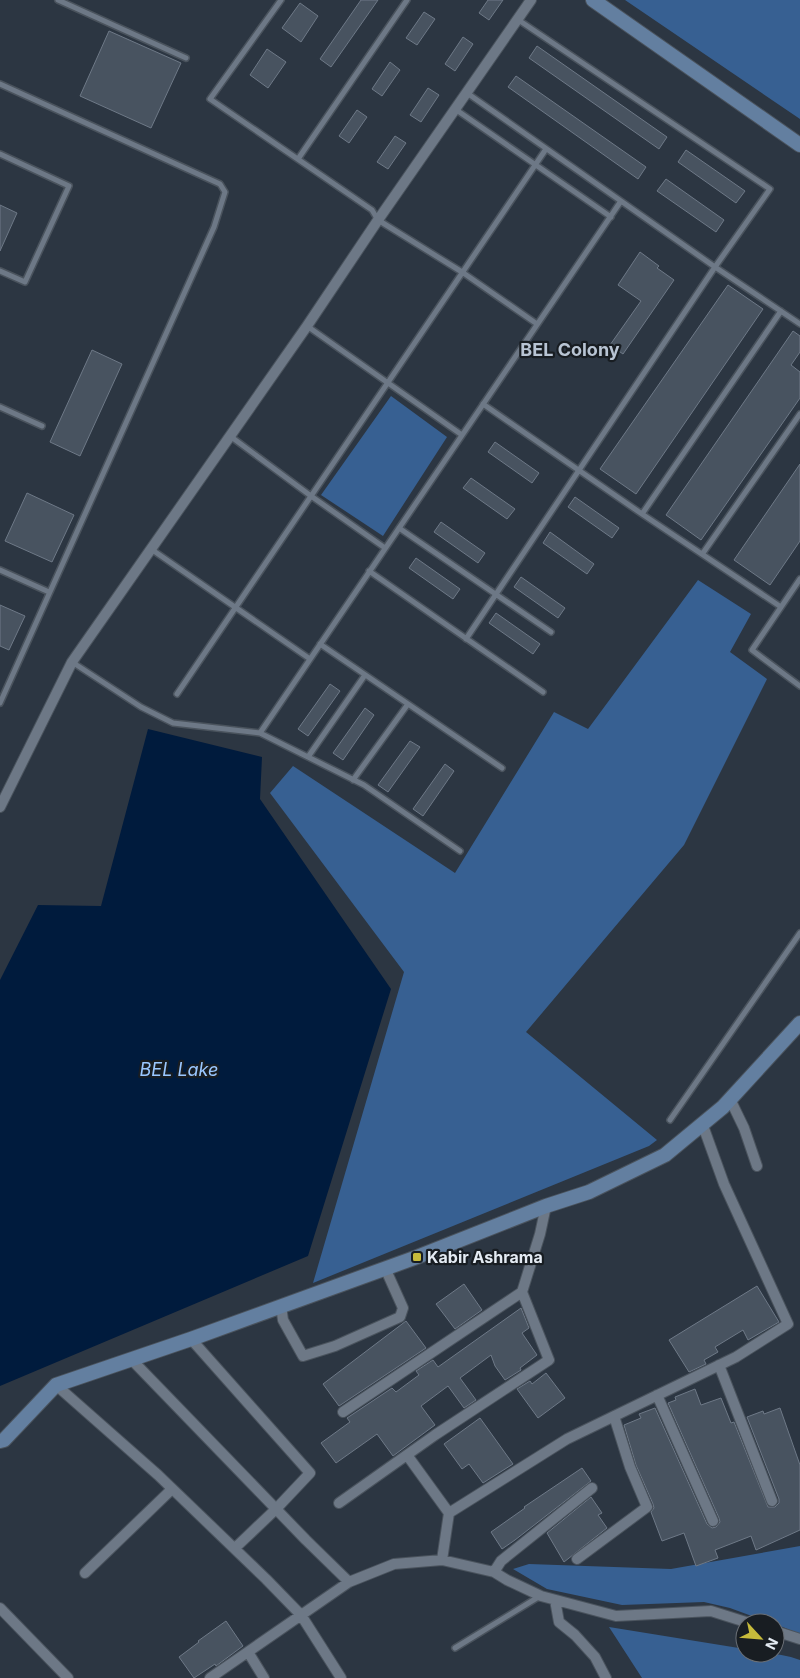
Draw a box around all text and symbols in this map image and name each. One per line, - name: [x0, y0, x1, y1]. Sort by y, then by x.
- district label: BEL Colony: [520, 339, 620, 360]
- water label: BEL Lake: [140, 1059, 218, 1080]
- place label: Kabir Ashrama: [427, 1247, 543, 1267]
- marker: Kabir Ashrama: [411, 1251, 423, 1263]
- north arrow: [735, 1613, 785, 1663]
- text: N: [762, 1635, 782, 1652]

